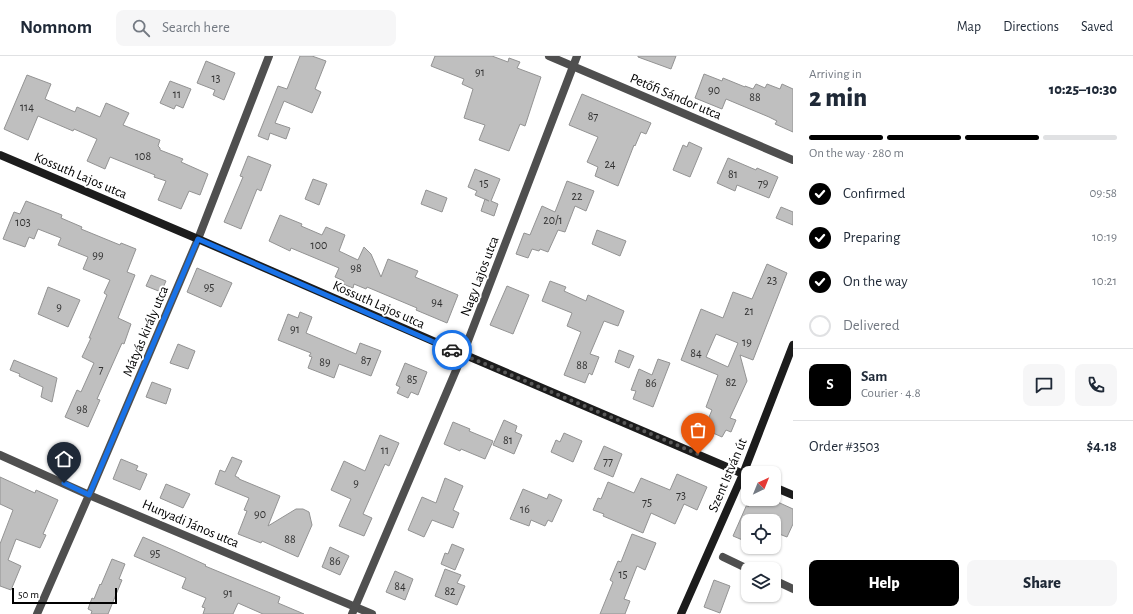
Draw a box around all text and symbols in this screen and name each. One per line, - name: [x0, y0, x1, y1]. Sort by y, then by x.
- search box: [116, 10, 396, 46]
- icon: search: [130, 17, 152, 39]
- text: Nomnom: [20, 18, 92, 37]
- text: Search here: [162, 20, 230, 35]
- text: Map: [957, 20, 981, 34]
- text: Directions: [1003, 20, 1059, 34]
- text: Saved: [1081, 20, 1113, 34]
- house number: 91: [475, 66, 485, 78]
- text: Arriving in: [809, 68, 862, 81]
- street label: Petőfi Sándor utca: [628, 71, 724, 123]
- house number: 13: [211, 72, 221, 84]
- text: 10:25–10:30: [1049, 82, 1117, 97]
- house number: 90: [708, 84, 720, 96]
- text: 2 min: [809, 85, 867, 111]
- house number: 11: [173, 88, 181, 100]
- house number: 88: [749, 91, 761, 103]
- house number: 114: [20, 101, 34, 113]
- house number: 87: [588, 110, 598, 122]
- text: On the way · 280 m: [809, 147, 904, 160]
- street label: Kossuth Lajos utca: [32, 150, 130, 202]
- house number: 108: [135, 150, 151, 162]
- house number: 24: [604, 158, 616, 170]
- house number: 81: [728, 168, 738, 180]
- house number: 15: [479, 177, 489, 189]
- house number: 79: [758, 177, 769, 189]
- icon: check: [809, 183, 831, 205]
- text: Confirmed: [843, 186, 905, 201]
- text: 09:58: [1089, 187, 1117, 200]
- house number: 22: [572, 190, 583, 202]
- house number: 20/1: [543, 214, 563, 226]
- house number: 103: [15, 216, 31, 228]
- icon: check: [809, 227, 831, 249]
- text: Preparing: [843, 230, 900, 245]
- text: 10:19: [1092, 231, 1117, 244]
- street label: Nagy Lajos utca: [458, 234, 502, 318]
- house number: 100: [311, 239, 327, 251]
- house number: 99: [92, 249, 104, 261]
- house number: 98: [350, 262, 362, 274]
- icon: check: [809, 271, 831, 293]
- house number: 23: [767, 274, 777, 286]
- text: On the way: [843, 274, 908, 289]
- text: 10:21: [1092, 275, 1117, 288]
- street label: Kossuth Lajos utca: [330, 278, 427, 332]
- house number: 95: [204, 281, 214, 293]
- street label: Mátyás király utca: [121, 284, 172, 379]
- house number: 94: [431, 296, 443, 308]
- house number: 9: [56, 301, 62, 313]
- house number: 21: [744, 305, 754, 317]
- text: Delivered: [843, 318, 900, 333]
- house number: 91: [290, 323, 300, 335]
- courier: [432, 330, 472, 370]
- house number: 19: [742, 336, 752, 348]
- icon: car: [441, 339, 463, 361]
- house number: 84: [690, 347, 702, 359]
- house number: 87: [361, 354, 371, 366]
- house number: 89: [319, 356, 331, 368]
- house number: 88: [576, 359, 588, 371]
- house number: 7: [98, 363, 104, 375]
- button: chat: [1023, 364, 1065, 406]
- button: phone: [1075, 364, 1117, 406]
- text: Sam: [861, 369, 887, 384]
- house number: 85: [407, 373, 417, 385]
- house number: 82: [725, 376, 737, 388]
- house number: 86: [645, 377, 657, 389]
- text: S: [826, 377, 834, 392]
- text: Courier · 4.8: [861, 387, 921, 400]
- house number: 98: [76, 403, 88, 415]
- pin: [681, 413, 715, 454]
- icon: bag: [687, 419, 709, 441]
- house number: 81: [503, 434, 513, 446]
- street label: Szent István út: [706, 436, 750, 514]
- text: Order #3503: [809, 439, 880, 454]
- text: $4.18: [1086, 439, 1117, 454]
- pin: [47, 442, 81, 483]
- house number: 11: [381, 444, 389, 456]
- icon: home: [53, 448, 75, 470]
- house number: 77: [603, 455, 613, 467]
- north arrow: [741, 466, 781, 506]
- map controls: [741, 466, 781, 602]
- house number: 9: [353, 477, 359, 489]
- house number: 73: [676, 489, 686, 501]
- house number: 75: [642, 496, 652, 508]
- street label: Hunyadi János utca: [140, 497, 242, 551]
- house number: 16: [520, 503, 530, 515]
- house number: 90: [254, 508, 266, 520]
- button: locate: [741, 514, 781, 554]
- house number: 88: [284, 533, 296, 545]
- house number: 95: [150, 547, 160, 559]
- house number: 86: [329, 555, 341, 567]
- button: Help: [809, 560, 959, 606]
- button: Share: [967, 560, 1117, 606]
- button: layers: [741, 562, 781, 602]
- house number: 15: [618, 568, 628, 580]
- house number: 84: [394, 580, 406, 592]
- house number: 82: [444, 585, 456, 597]
- scale bar: [12, 586, 117, 605]
- house number: 91: [223, 587, 233, 599]
- text: 50 m: [18, 589, 39, 600]

